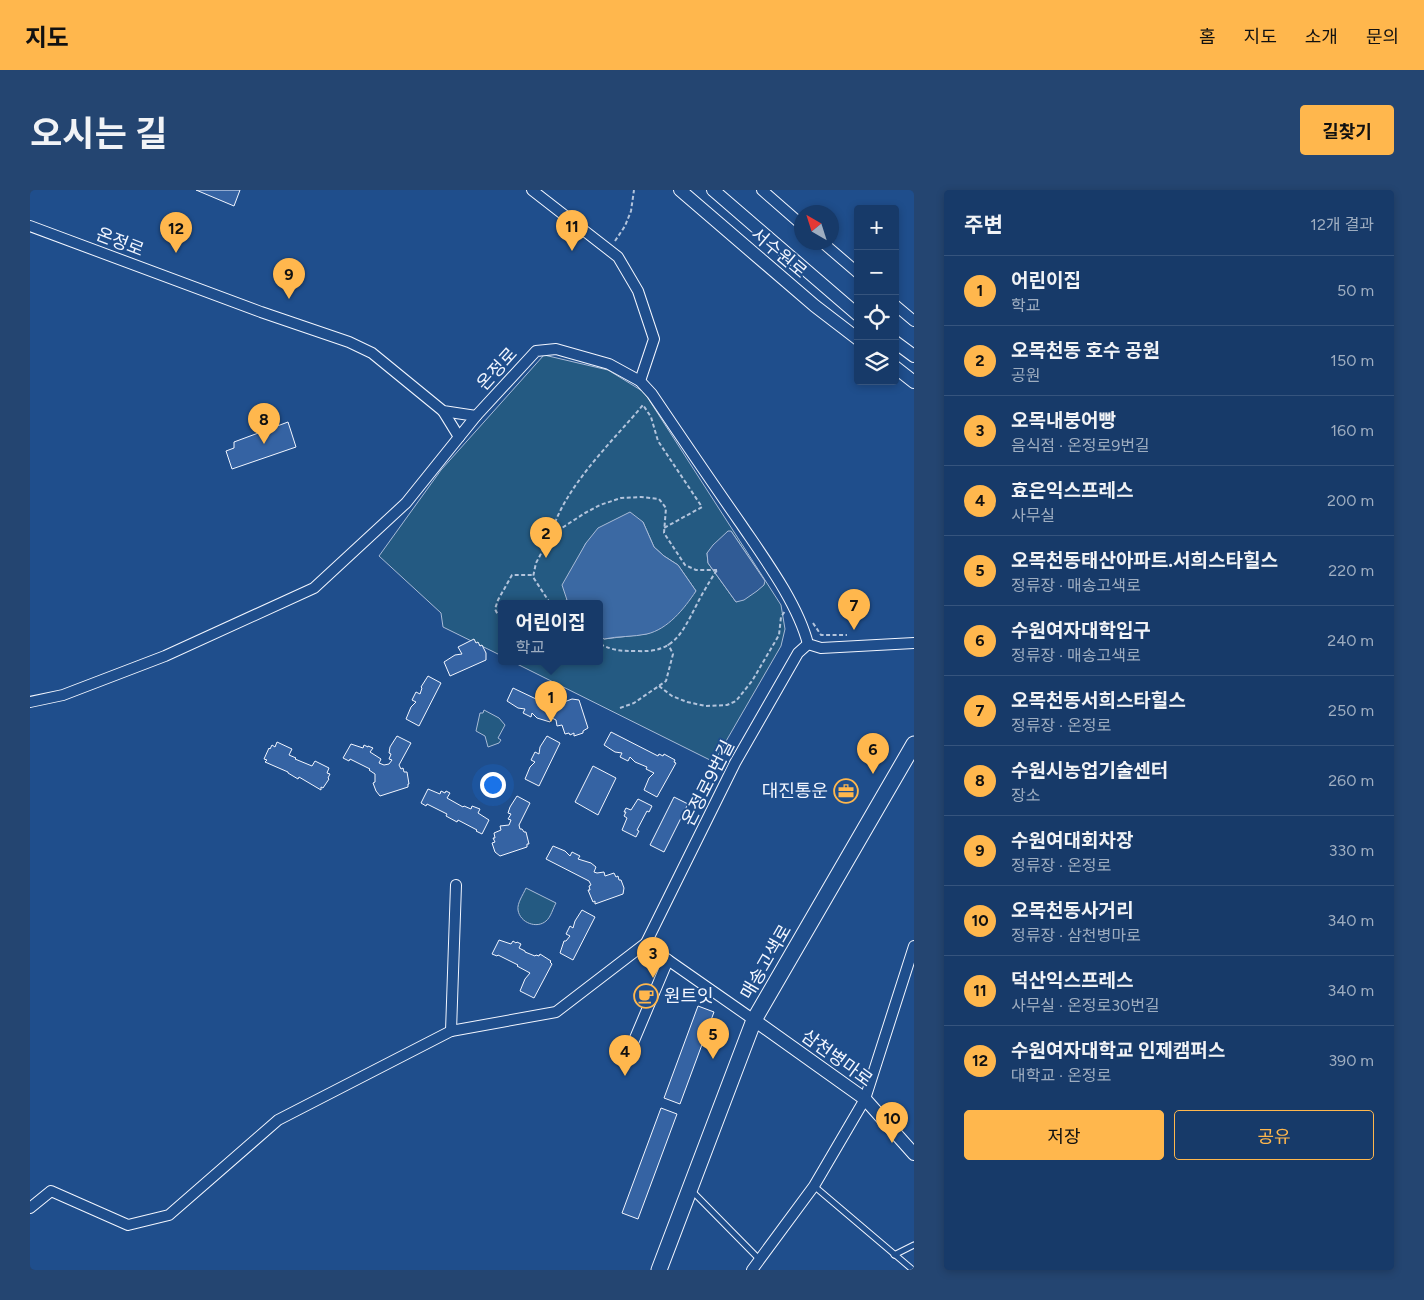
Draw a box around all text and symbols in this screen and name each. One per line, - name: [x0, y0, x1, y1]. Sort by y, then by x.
- text: 지도: [25, 23, 69, 52]
- text: 홈: [1199, 26, 1216, 48]
- text: 지도: [1244, 26, 1277, 48]
- text: 소개: [1305, 26, 1338, 48]
- text: 문의: [1366, 26, 1399, 48]
- button: 길찾기: [1300, 105, 1394, 155]
- text: 오시는 길: [30, 113, 167, 155]
- north arrow: [794, 205, 839, 250]
- map controls: [854, 205, 899, 385]
- button: +: [854, 205, 899, 250]
- pin: 11: [556, 210, 588, 251]
- pin: 12: [160, 212, 192, 253]
- text: 주변: [964, 212, 1003, 237]
- text: 12개 결과: [1310, 215, 1374, 234]
- street label: 온정로: [93, 223, 147, 261]
- street label: 서수원로: [747, 223, 811, 283]
- button: −: [854, 250, 899, 295]
- pin: 9: [273, 258, 305, 299]
- text: 어린이집: [1011, 269, 1081, 292]
- text: 1: [977, 281, 983, 300]
- text: 50 m: [1337, 281, 1374, 300]
- button: locate: [854, 295, 899, 340]
- text: 학교: [1011, 296, 1040, 315]
- text: 오목천동 호수 공원: [1011, 339, 1160, 362]
- button: layers: [854, 340, 899, 385]
- street label: 온정로: [472, 343, 522, 395]
- text: 2: [975, 351, 985, 370]
- text: 150 m: [1330, 351, 1374, 370]
- text: 공원: [1011, 366, 1040, 385]
- pin: 8: [248, 403, 280, 444]
- text: 오목내붕어빵: [1011, 409, 1116, 432]
- text: 3: [976, 421, 984, 440]
- text: 160 m: [1331, 421, 1374, 440]
- text: 음식점 · 온정로9번길: [1011, 436, 1150, 455]
- text: 효은익스프레스: [1011, 479, 1133, 502]
- text: 4: [975, 491, 985, 510]
- text: 200 m: [1327, 491, 1374, 510]
- text: 사무실: [1011, 506, 1055, 525]
- pin: 2: [530, 517, 562, 558]
- text: 오목천동태산아파트.서희스타힐스: [1011, 549, 1278, 572]
- text: 5: [975, 561, 985, 580]
- text: 220 m: [1328, 561, 1374, 580]
- text: 정류장 · 매송고색로: [1011, 576, 1141, 595]
- pin: 7: [838, 589, 870, 630]
- popup: [498, 600, 603, 665]
- text: 어린이집: [516, 611, 585, 634]
- text: 수원여자대학입구: [1011, 619, 1151, 642]
- text: 6: [975, 631, 985, 650]
- text: 240 m: [1327, 631, 1374, 650]
- text: 학교: [516, 638, 545, 657]
- text: 정류장 · 매송고색로: [1011, 646, 1141, 665]
- pin: 1: [535, 681, 567, 722]
- text: 오목천동서희스타힐스: [1011, 689, 1186, 712]
- text: 7: [976, 701, 984, 720]
- text: 250 m: [1328, 701, 1374, 720]
- text: 정류장 · 온정로: [1011, 716, 1111, 735]
- pin: 6: [857, 733, 889, 774]
- street label: 온정로9번길: [677, 737, 739, 829]
- text: 수원시농업기술센터: [1011, 759, 1168, 782]
- text: 8: [975, 771, 985, 790]
- text: 260 m: [1328, 771, 1374, 790]
- your location: [480, 772, 506, 798]
- office icon: 대진통운: [833, 778, 859, 804]
- place label: 대진통운: [762, 780, 828, 802]
- text: 장소: [1011, 786, 1040, 805]
- text: 수원여대회차장: [1011, 829, 1133, 852]
- text: 9: [975, 841, 985, 860]
- text: 330 m: [1329, 841, 1374, 860]
- text: 정류장 · 온정로: [1011, 856, 1111, 875]
- text: 오목천동사거리: [1011, 899, 1133, 922]
- text: 10: [971, 911, 989, 930]
- text: 340 m: [1328, 911, 1374, 930]
- street label: 매송고색로: [736, 921, 796, 1003]
- text: 정류장 · 삼천병마로: [1011, 926, 1141, 945]
- pin: 3: [637, 937, 669, 978]
- text: 덕산익스프레스: [1011, 969, 1133, 992]
- text: 11: [973, 981, 987, 1000]
- text: 340 m: [1328, 981, 1374, 1000]
- cafe icon: 원트잇: [633, 983, 659, 1009]
- place label: 원트잇: [664, 985, 714, 1007]
- text: 사무실 · 온정로30번길: [1011, 996, 1160, 1015]
- pin: 5: [697, 1018, 729, 1059]
- street label: 삼천병마로: [797, 1025, 877, 1091]
- pin: 4: [609, 1035, 641, 1076]
- text: 수원여자대학교 인제캠퍼스: [1011, 1039, 1225, 1062]
- text: 12: [972, 1051, 988, 1070]
- text: 390 m: [1328, 1051, 1374, 1070]
- text: 대학교 · 온정로: [1011, 1066, 1111, 1085]
- pin: 10: [876, 1102, 908, 1143]
- button: 저장: [964, 1110, 1164, 1160]
- button: 공유: [1174, 1110, 1374, 1160]

